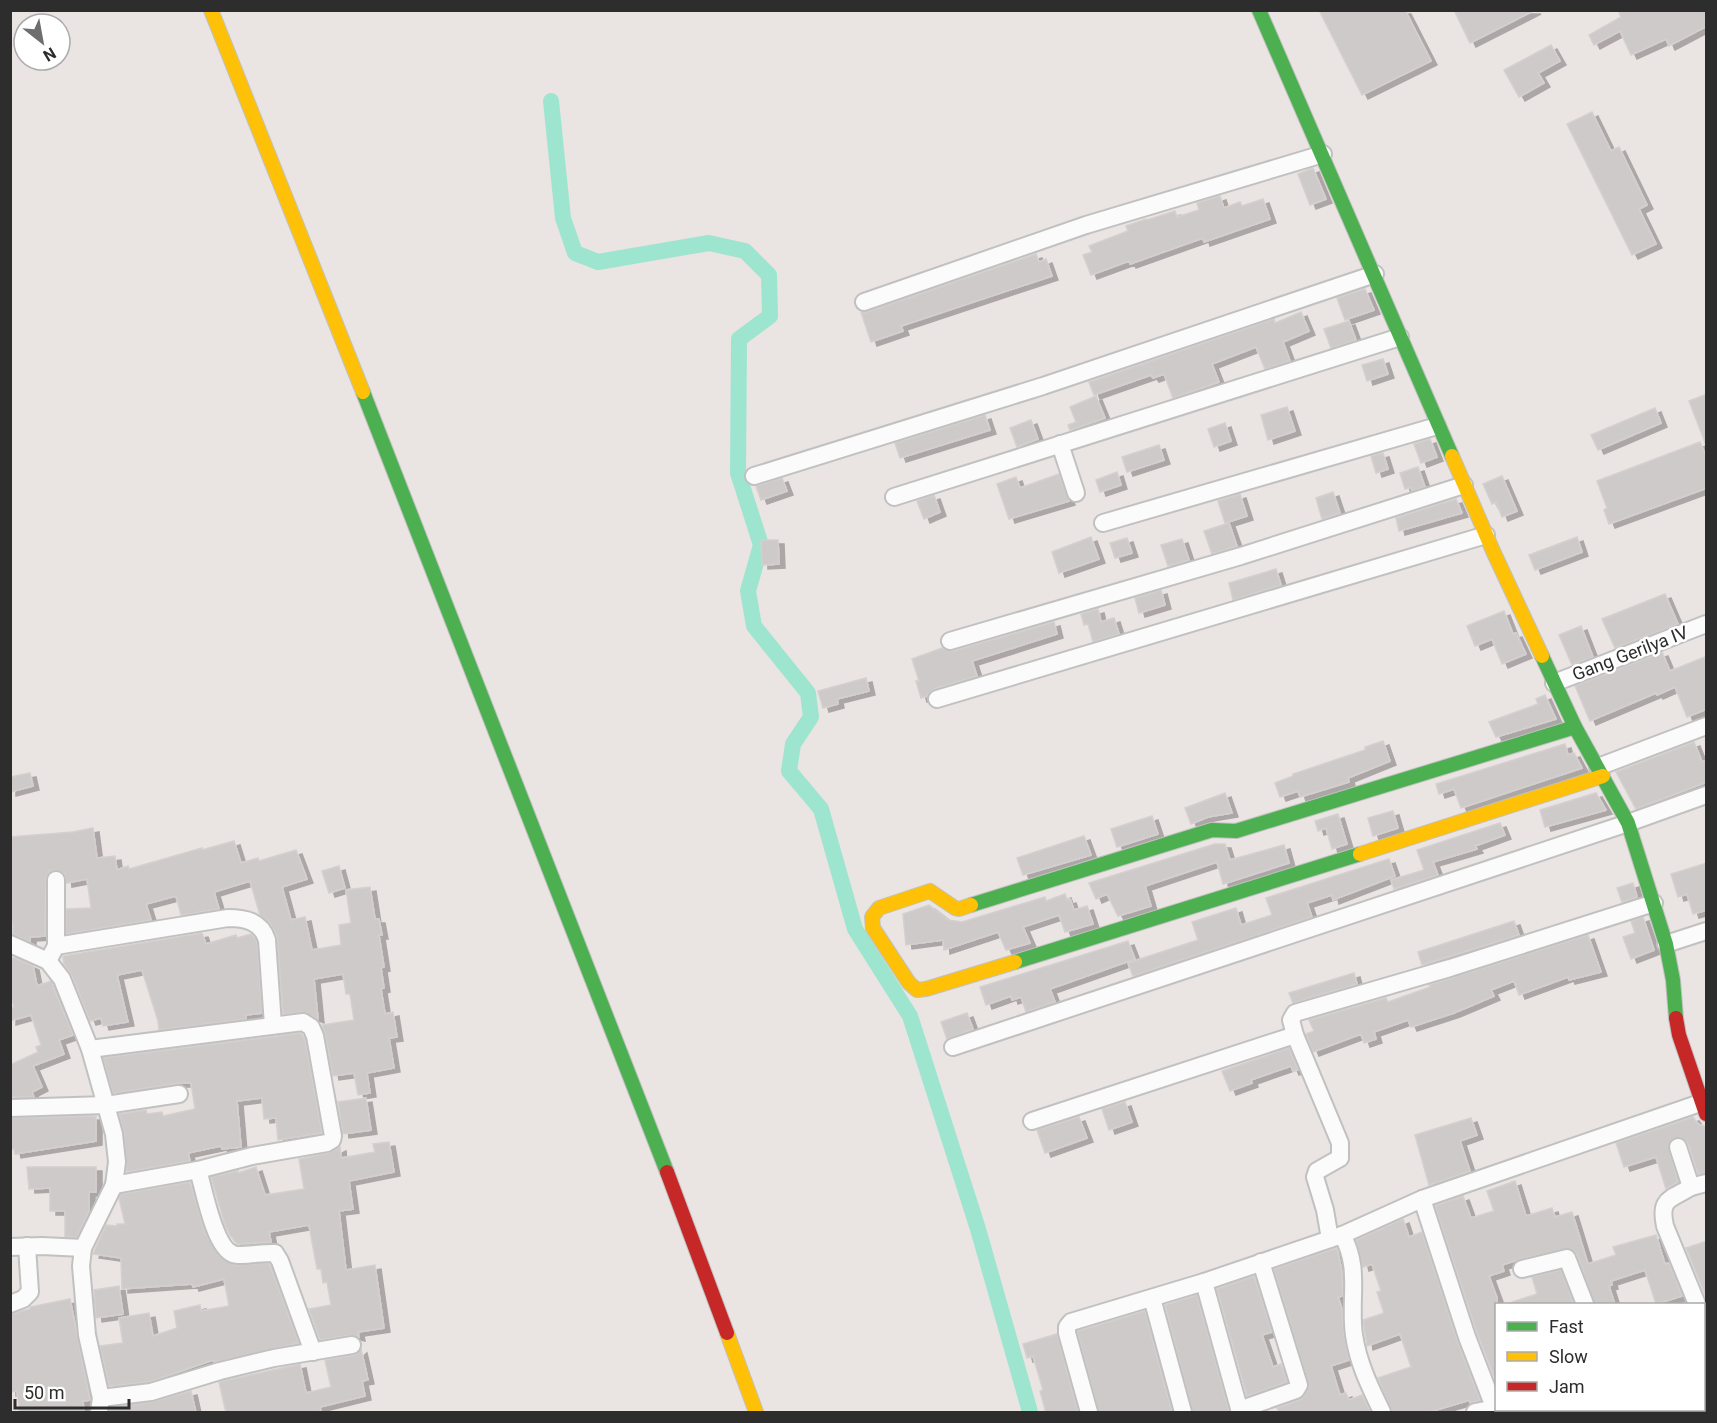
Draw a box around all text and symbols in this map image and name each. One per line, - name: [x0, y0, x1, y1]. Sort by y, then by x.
- north arrow: [12, 12, 72, 72]
- text: N: [40, 43, 59, 65]
- street label: Gang Gerilya IV: [1569, 621, 1691, 685]
- legend: [1495, 1303, 1705, 1411]
- text: Fast: [1549, 1316, 1584, 1337]
- text: Slow: [1549, 1346, 1588, 1367]
- scale bar: [15, 1372, 129, 1410]
- text: Jam: [1549, 1376, 1585, 1397]
- text: 50 m: [24, 1382, 64, 1403]

